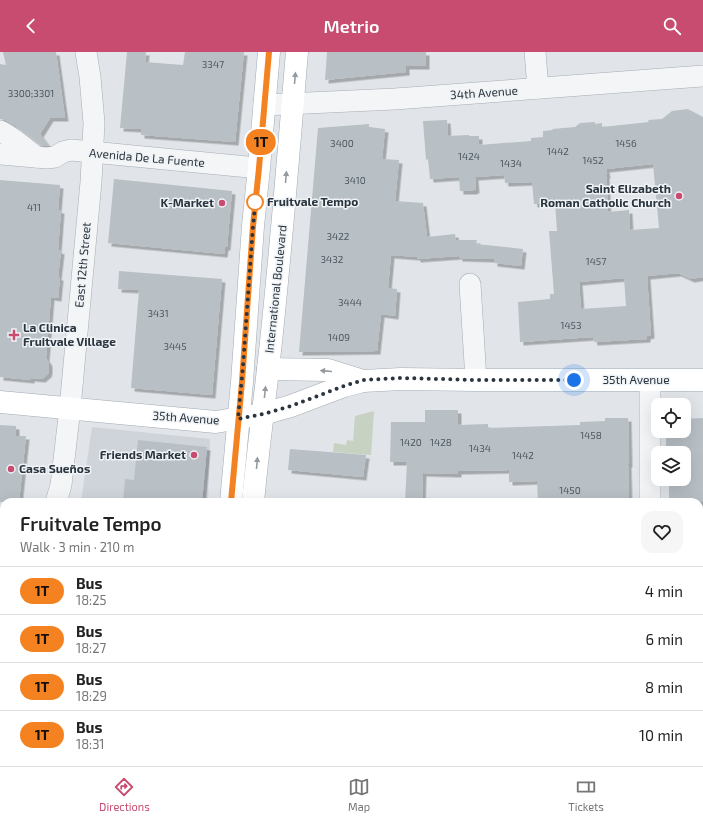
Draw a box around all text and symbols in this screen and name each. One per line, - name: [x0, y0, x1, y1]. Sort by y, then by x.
- icon: back: [20, 15, 42, 37]
- text: Metrio: [324, 15, 379, 37]
- icon: search: [661, 15, 683, 37]
- house number: 3347: [202, 58, 224, 70]
- one-way arrow: [292, 72, 298, 84]
- street label: 34th Avenue: [449, 83, 518, 101]
- house number: 3300;3301: [8, 87, 54, 99]
- line badge: 1T: [243, 129, 279, 155]
- text: 1T: [254, 133, 268, 150]
- house number: 3400: [330, 137, 354, 149]
- house number: 1456: [615, 137, 637, 149]
- street label: Avenida De La Fuente: [89, 145, 206, 169]
- house number: 1442: [547, 145, 569, 157]
- house number: 1424: [458, 150, 480, 162]
- house number: 1452: [582, 154, 604, 166]
- house number: 1434: [500, 157, 522, 169]
- one-way arrow: [283, 171, 290, 183]
- house number: 3410: [344, 174, 366, 186]
- place label: Saint Elizabeth Roman Catholic Church: [540, 181, 671, 209]
- marker: Saint Elizabeth Roman Catholic Church: [674, 191, 684, 201]
- marker: Fruitvale Tempo: [246, 193, 264, 211]
- place label: Fruitvale Tempo: [267, 194, 358, 208]
- place label: K-Market: [161, 195, 214, 209]
- marker: K-Market: [217, 198, 227, 208]
- house number: 411: [27, 201, 41, 213]
- street label: East 12th Street: [71, 221, 93, 308]
- street label: International Boulevard: [261, 224, 289, 354]
- house number: 3422: [327, 230, 350, 242]
- house number: 3432: [321, 253, 344, 265]
- house number: 1457: [586, 255, 606, 267]
- house number: 3444: [338, 296, 362, 308]
- house number: 3431: [147, 307, 169, 319]
- house number: 1453: [560, 319, 582, 331]
- place label: La Clinica Fruitvale Village: [23, 320, 116, 348]
- marker: La Clinica Fruitvale Village: [8, 329, 20, 341]
- house number: 1409: [328, 331, 350, 343]
- house number: 3445: [163, 340, 187, 352]
- one-way arrow: [319, 367, 332, 374]
- your location: [564, 370, 584, 390]
- street label: 35th Avenue: [602, 372, 670, 386]
- one-way arrow: [262, 386, 268, 398]
- map controls: [651, 398, 691, 486]
- button: locate: [651, 398, 691, 438]
- street label: 35th Avenue: [152, 408, 220, 426]
- house number: 1458: [580, 429, 602, 441]
- house number: 1420: [400, 436, 422, 448]
- house number: 1428: [430, 436, 452, 448]
- house number: 1434: [469, 442, 491, 454]
- button: layers: [651, 446, 691, 486]
- place label: Friends Market: [100, 447, 186, 461]
- house number: 1442: [512, 449, 534, 461]
- marker: Friends Market: [189, 450, 199, 460]
- one-way arrow: [253, 457, 260, 469]
- place label: Casa Sueños: [19, 461, 90, 475]
- marker: Casa Sueños: [6, 464, 16, 474]
- house number: 1450: [559, 484, 581, 496]
- button: heart: [641, 511, 683, 553]
- text: Fruitvale Tempo: [20, 512, 162, 535]
- text: Walk · 3 min · 210 m: [20, 539, 134, 555]
- text: Bus: [76, 574, 102, 592]
- text: 1T: [35, 582, 49, 599]
- text: 4 min: [645, 582, 683, 600]
- text: 18:25: [76, 592, 106, 608]
- text: Bus: [76, 622, 102, 640]
- text: 1T: [35, 630, 49, 647]
- text: 6 min: [645, 630, 683, 648]
- text: 18:27: [76, 640, 106, 656]
- text: Bus: [76, 670, 102, 688]
- text: 1T: [35, 678, 49, 695]
- text: 8 min: [645, 678, 683, 696]
- text: 18:29: [76, 688, 107, 704]
- text: Bus: [76, 718, 102, 736]
- text: 1T: [35, 726, 49, 743]
- text: 10 min: [639, 726, 683, 744]
- text: 18:31: [76, 736, 105, 752]
- tab: Directions: [99, 776, 150, 813]
- tab: Map: [348, 776, 370, 813]
- tab: Tickets: [568, 776, 604, 813]

